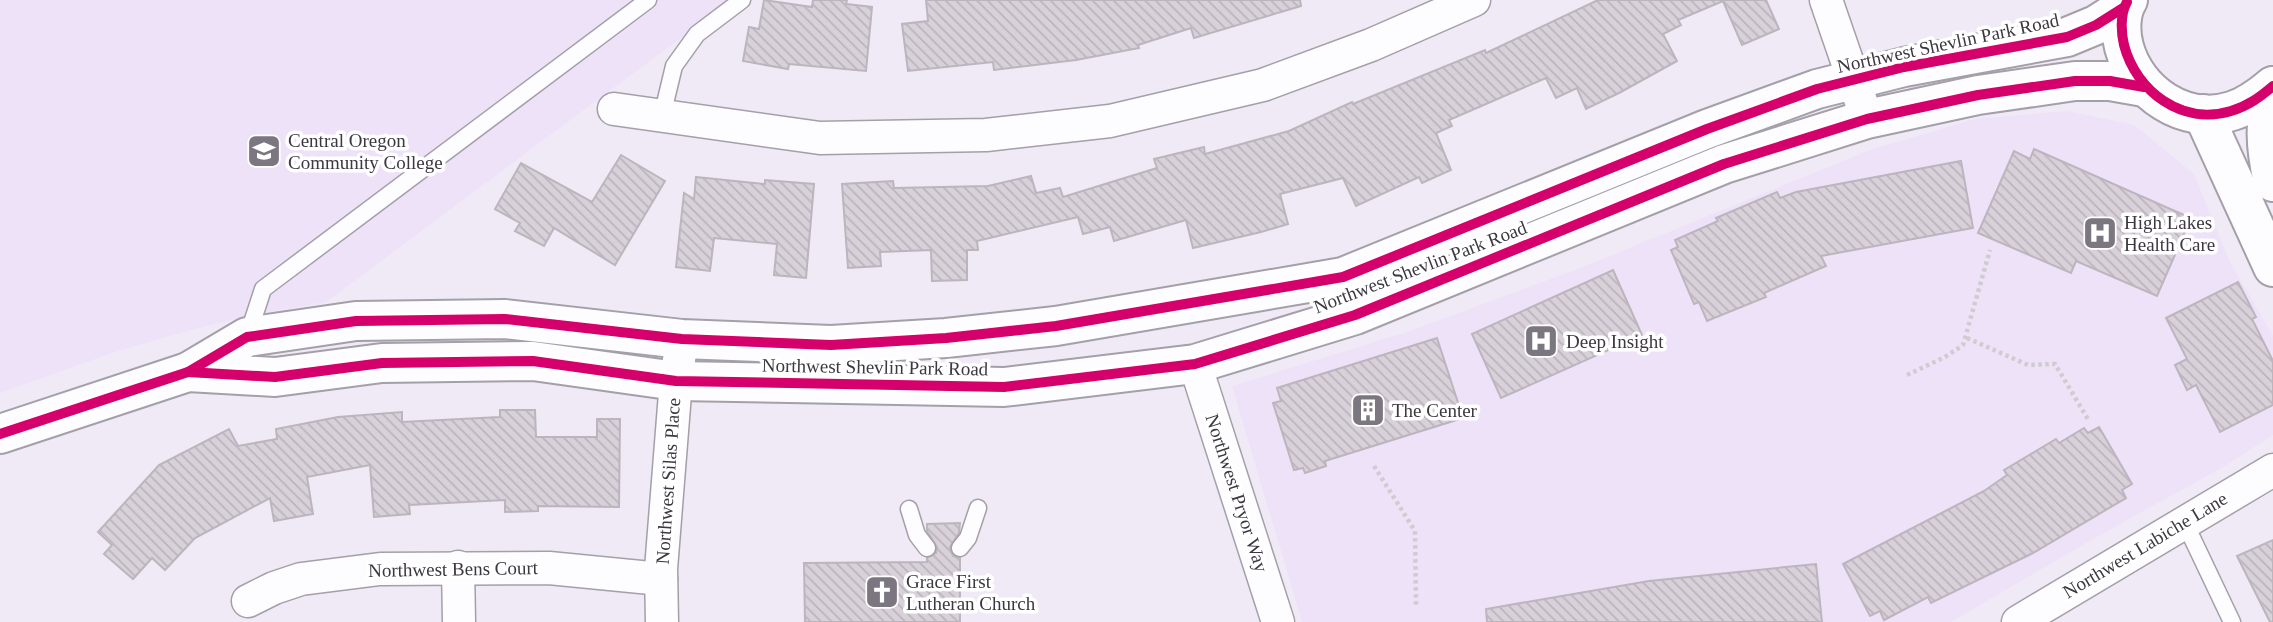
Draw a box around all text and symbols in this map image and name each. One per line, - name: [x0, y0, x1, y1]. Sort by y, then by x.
- street label: Northwest Shevlin Park Road: [1835, 9, 2061, 77]
- place label: Central Oregon Community College: [288, 130, 443, 173]
- school or university icon: Central Oregon Community College: [245, 132, 283, 170]
- place label: High Lakes Health Care: [2124, 212, 2215, 255]
- hospital icon: High Lakes Health Care: [2081, 214, 2119, 252]
- street label: Northwest Shevlin Park Road: [1311, 216, 1530, 317]
- hospital icon: Deep Insight: [1522, 322, 1560, 360]
- place label: Deep Insight: [1566, 331, 1664, 352]
- street label: Northwest Shevlin Park Road: [762, 355, 989, 379]
- building icon: The Center: [1349, 391, 1387, 429]
- street label: Northwest Silas Place: [652, 397, 684, 565]
- place label: The Center: [1392, 400, 1478, 421]
- street label: Northwest Pryor Way: [1202, 411, 1273, 575]
- street label: Northwest Labiche Lane: [2059, 488, 2231, 602]
- street label: Northwest Bens Court: [368, 557, 539, 581]
- place label: Grace First Lutheran Church: [906, 571, 1036, 614]
- church icon: Grace First Lutheran Church: [863, 573, 901, 611]

